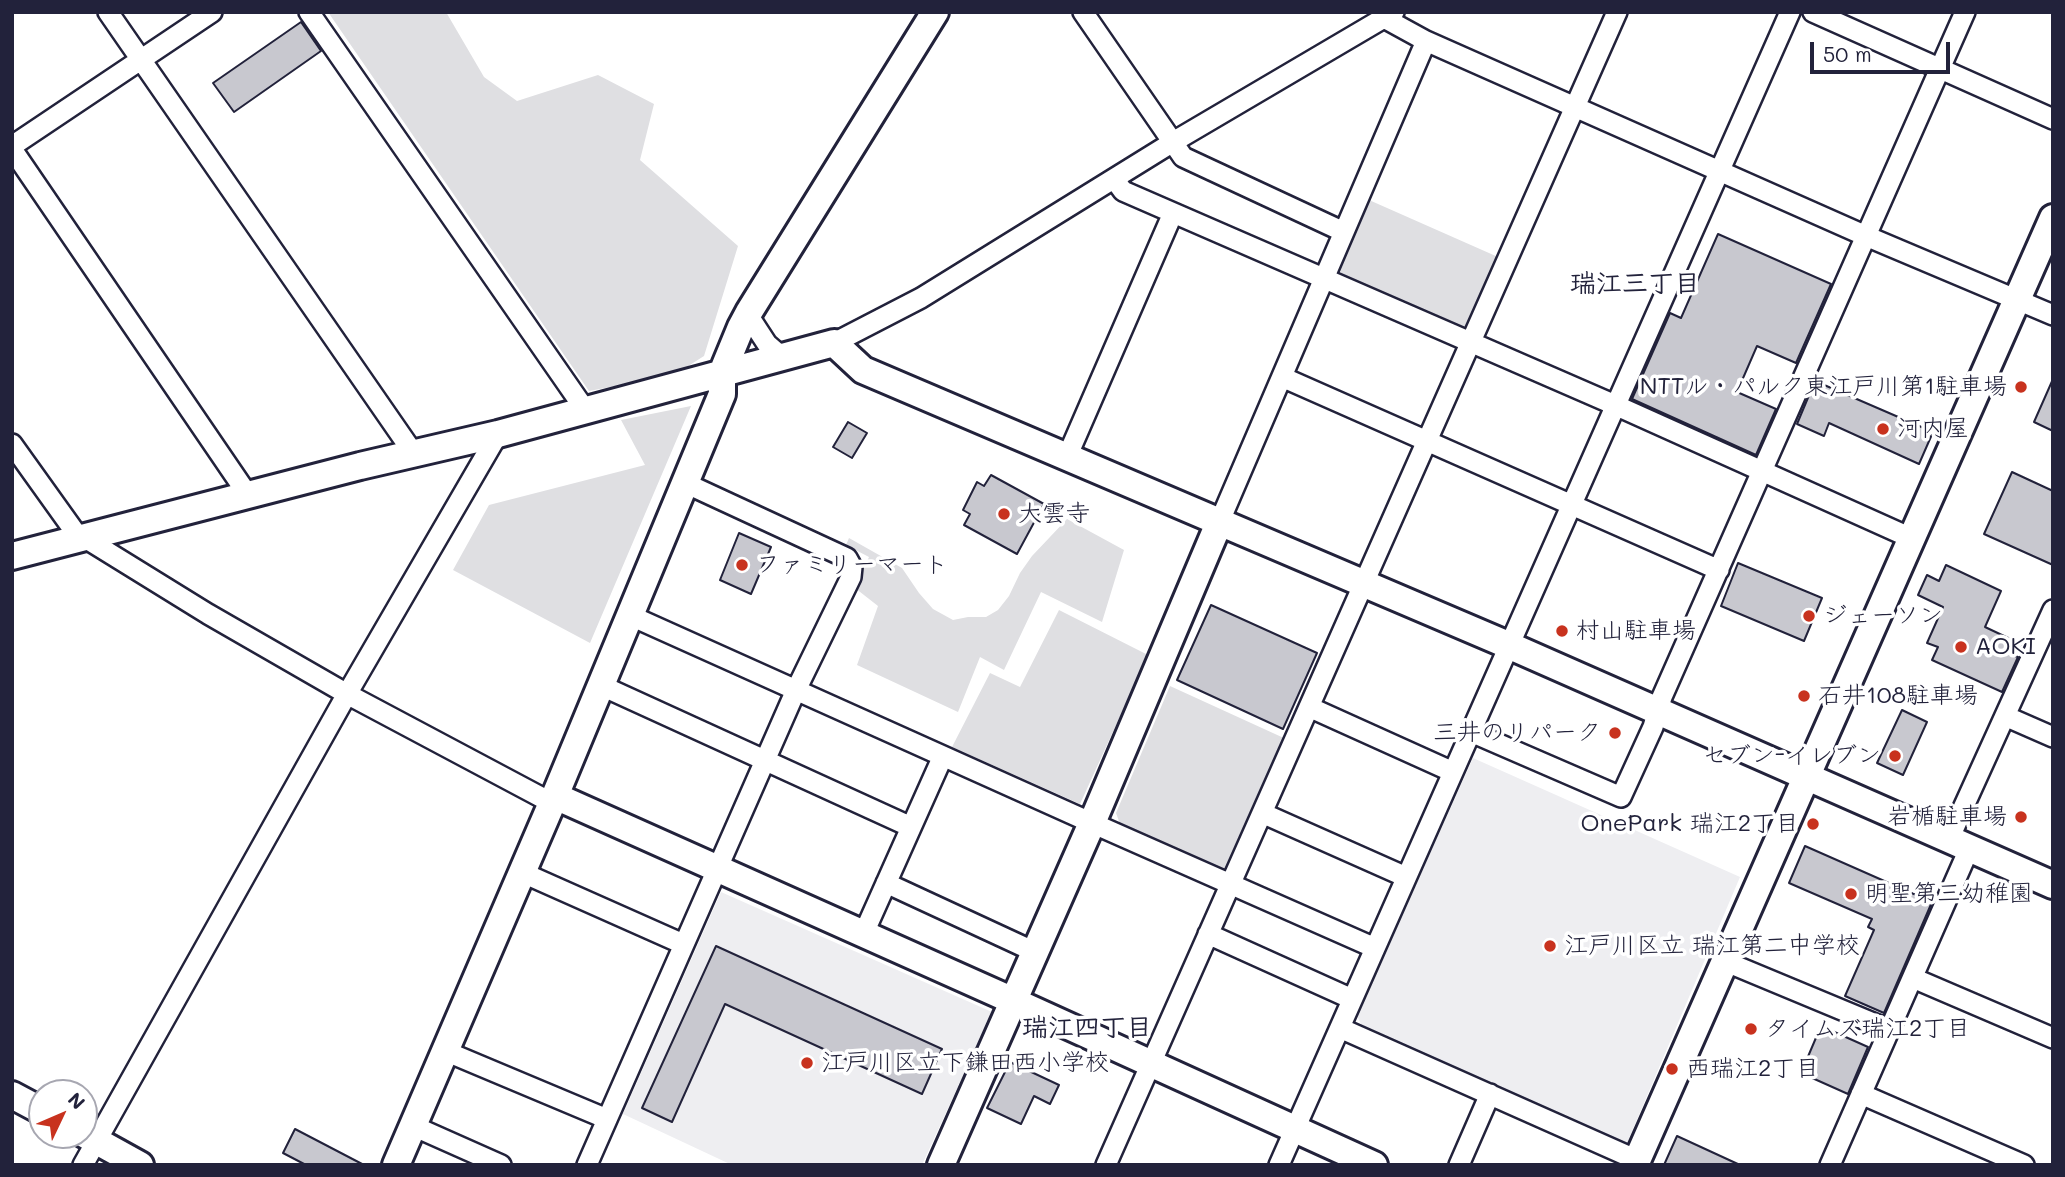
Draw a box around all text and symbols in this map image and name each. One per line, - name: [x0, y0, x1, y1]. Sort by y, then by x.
- scale bar: [1813, 28, 1953, 72]
- text: 50 m: [1823, 40, 1872, 67]
- district label: 瑞江三丁目: [1570, 268, 1700, 300]
- place label: NTTル・パルク東江戸川第1駐車場: [1640, 373, 2007, 401]
- marker: NTTル・パルク東江戸川第1駐車場: [2013, 379, 2029, 395]
- place label: 河内屋: [1897, 415, 1969, 443]
- marker: 河内屋: [1875, 421, 1891, 437]
- place label: 大雲寺: [1018, 500, 1090, 528]
- marker: 大雲寺: [996, 506, 1012, 522]
- place label: ファミリーマート: [756, 551, 948, 579]
- marker: ファミリーマート: [734, 557, 750, 573]
- place label: ジェーソン: [1823, 602, 1943, 630]
- marker: ジェーソン: [1801, 608, 1817, 624]
- place label: 村山駐車場: [1576, 617, 1696, 645]
- marker: 村山駐車場: [1554, 623, 1570, 639]
- place label: AOKI: [1975, 633, 2036, 661]
- marker: AOKI: [1953, 639, 1969, 655]
- place label: 石井108駐車場: [1818, 682, 1978, 710]
- marker: 石井108駐車場: [1796, 688, 1812, 704]
- place label: 三井のリパーク: [1433, 719, 1601, 747]
- marker: 三井のリパーク: [1607, 725, 1623, 741]
- place label: セブン-イレブン: [1703, 742, 1881, 770]
- marker: セブン-イレブン: [1887, 748, 1903, 764]
- place label: 岩楯駐車場: [1887, 803, 2007, 831]
- marker: 岩楯駐車場: [2013, 809, 2029, 825]
- place label: OnePark 瑞江2丁目: [1580, 810, 1799, 838]
- marker: OnePark 瑞江2丁目: [1805, 816, 1821, 832]
- place label: 明聖第三幼稚園: [1865, 880, 2033, 908]
- marker: 明聖第三幼稚園: [1843, 886, 1859, 902]
- place label: 江戸川区立 瑞江第二中学校: [1564, 932, 1860, 960]
- marker: 江戸川区立 瑞江第二中学校: [1542, 938, 1558, 954]
- district label: 瑞江四丁目: [1022, 1012, 1152, 1044]
- place label: タイムズ瑞江2丁目: [1765, 1015, 1970, 1043]
- marker: タイムズ瑞江2丁目: [1743, 1021, 1759, 1037]
- place label: 江戸川区立下鎌田西小学校: [821, 1049, 1109, 1077]
- marker: 江戸川区立下鎌田西小学校: [799, 1055, 815, 1071]
- place label: 西瑞江2丁目: [1686, 1055, 1819, 1083]
- marker: 西瑞江2丁目: [1664, 1061, 1680, 1077]
- north arrow: [28, 1079, 98, 1149]
- text: N: [63, 1087, 91, 1114]

